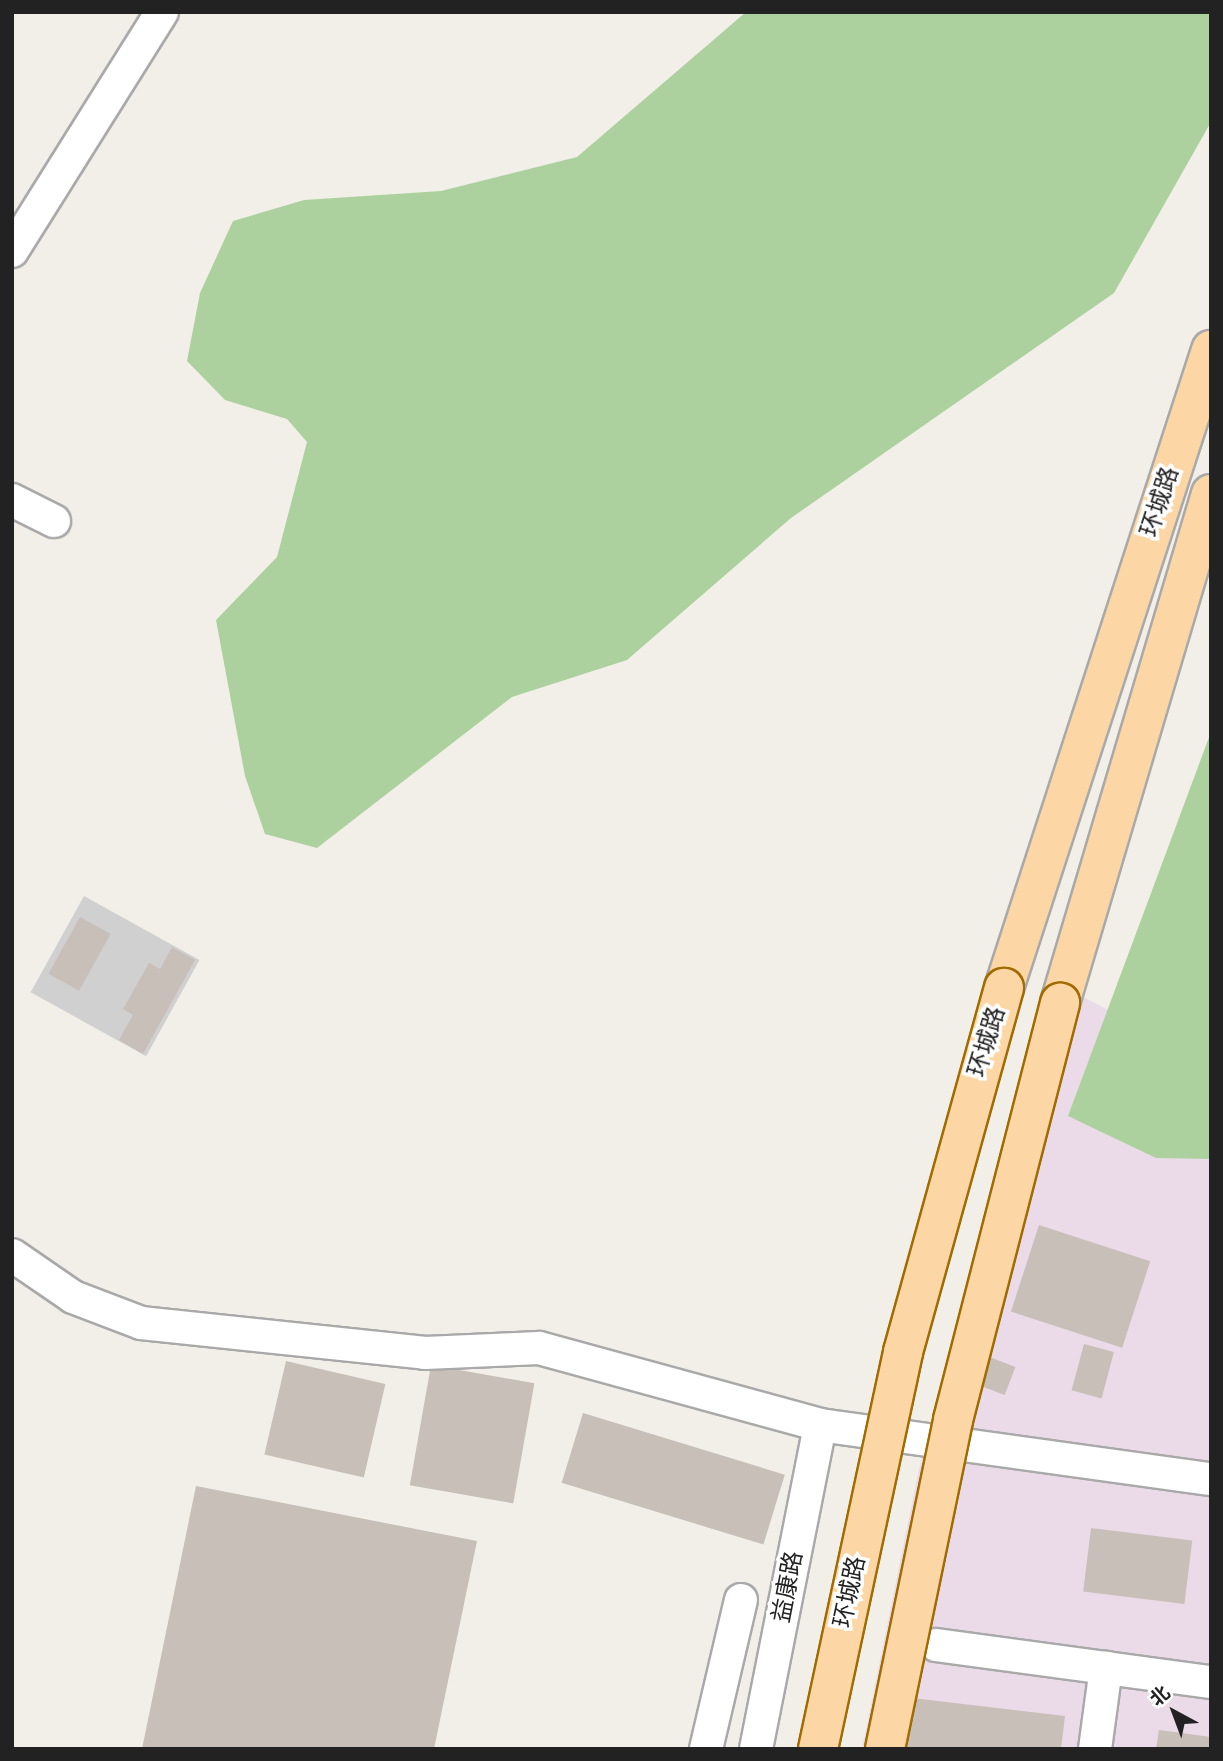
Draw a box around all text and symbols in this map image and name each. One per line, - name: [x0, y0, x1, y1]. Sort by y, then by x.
- street label: 环城路: [1135, 463, 1185, 541]
- street label: 环城路: [963, 1003, 1011, 1081]
- street label: 益康路: [767, 1549, 809, 1625]
- street label: 环城路: [828, 1554, 872, 1630]
- north arrow: [1139, 1677, 1209, 1747]
- text: 北: [1145, 1680, 1176, 1712]

